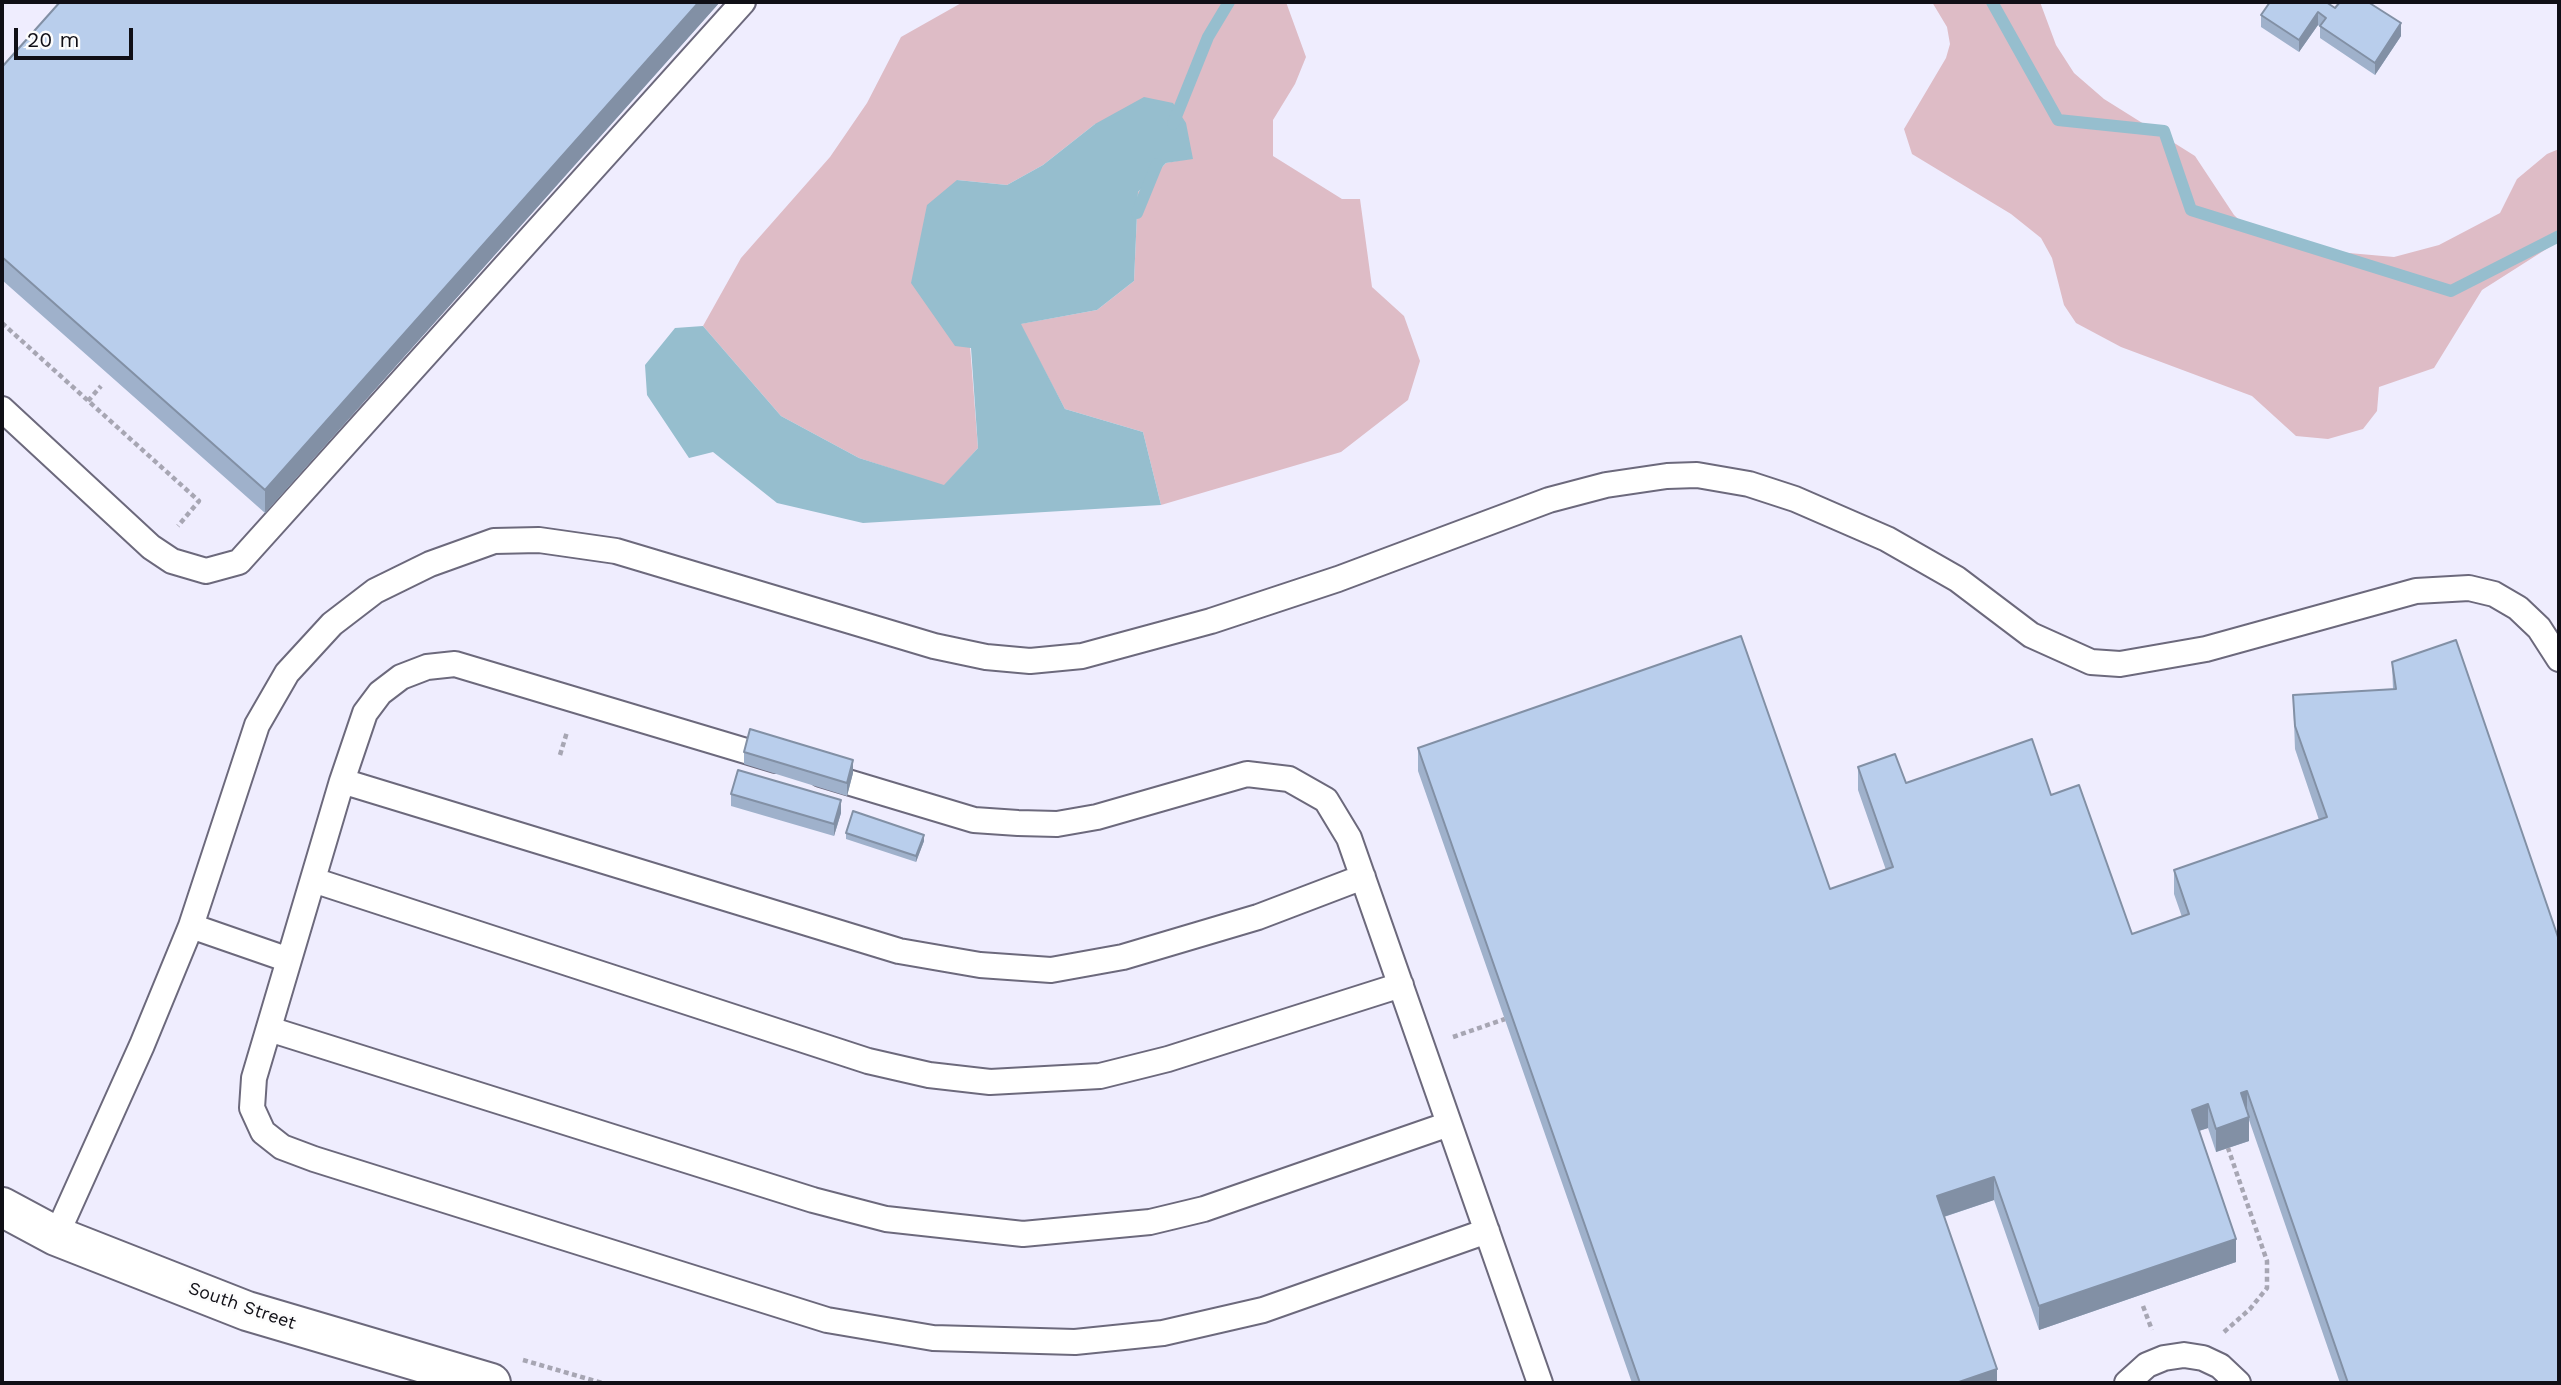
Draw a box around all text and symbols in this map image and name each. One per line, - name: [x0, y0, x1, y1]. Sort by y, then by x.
- scale bar: [18, 14, 136, 58]
- text: 20 m: [27, 27, 79, 52]
- street label: South Street: [185, 1277, 299, 1335]

